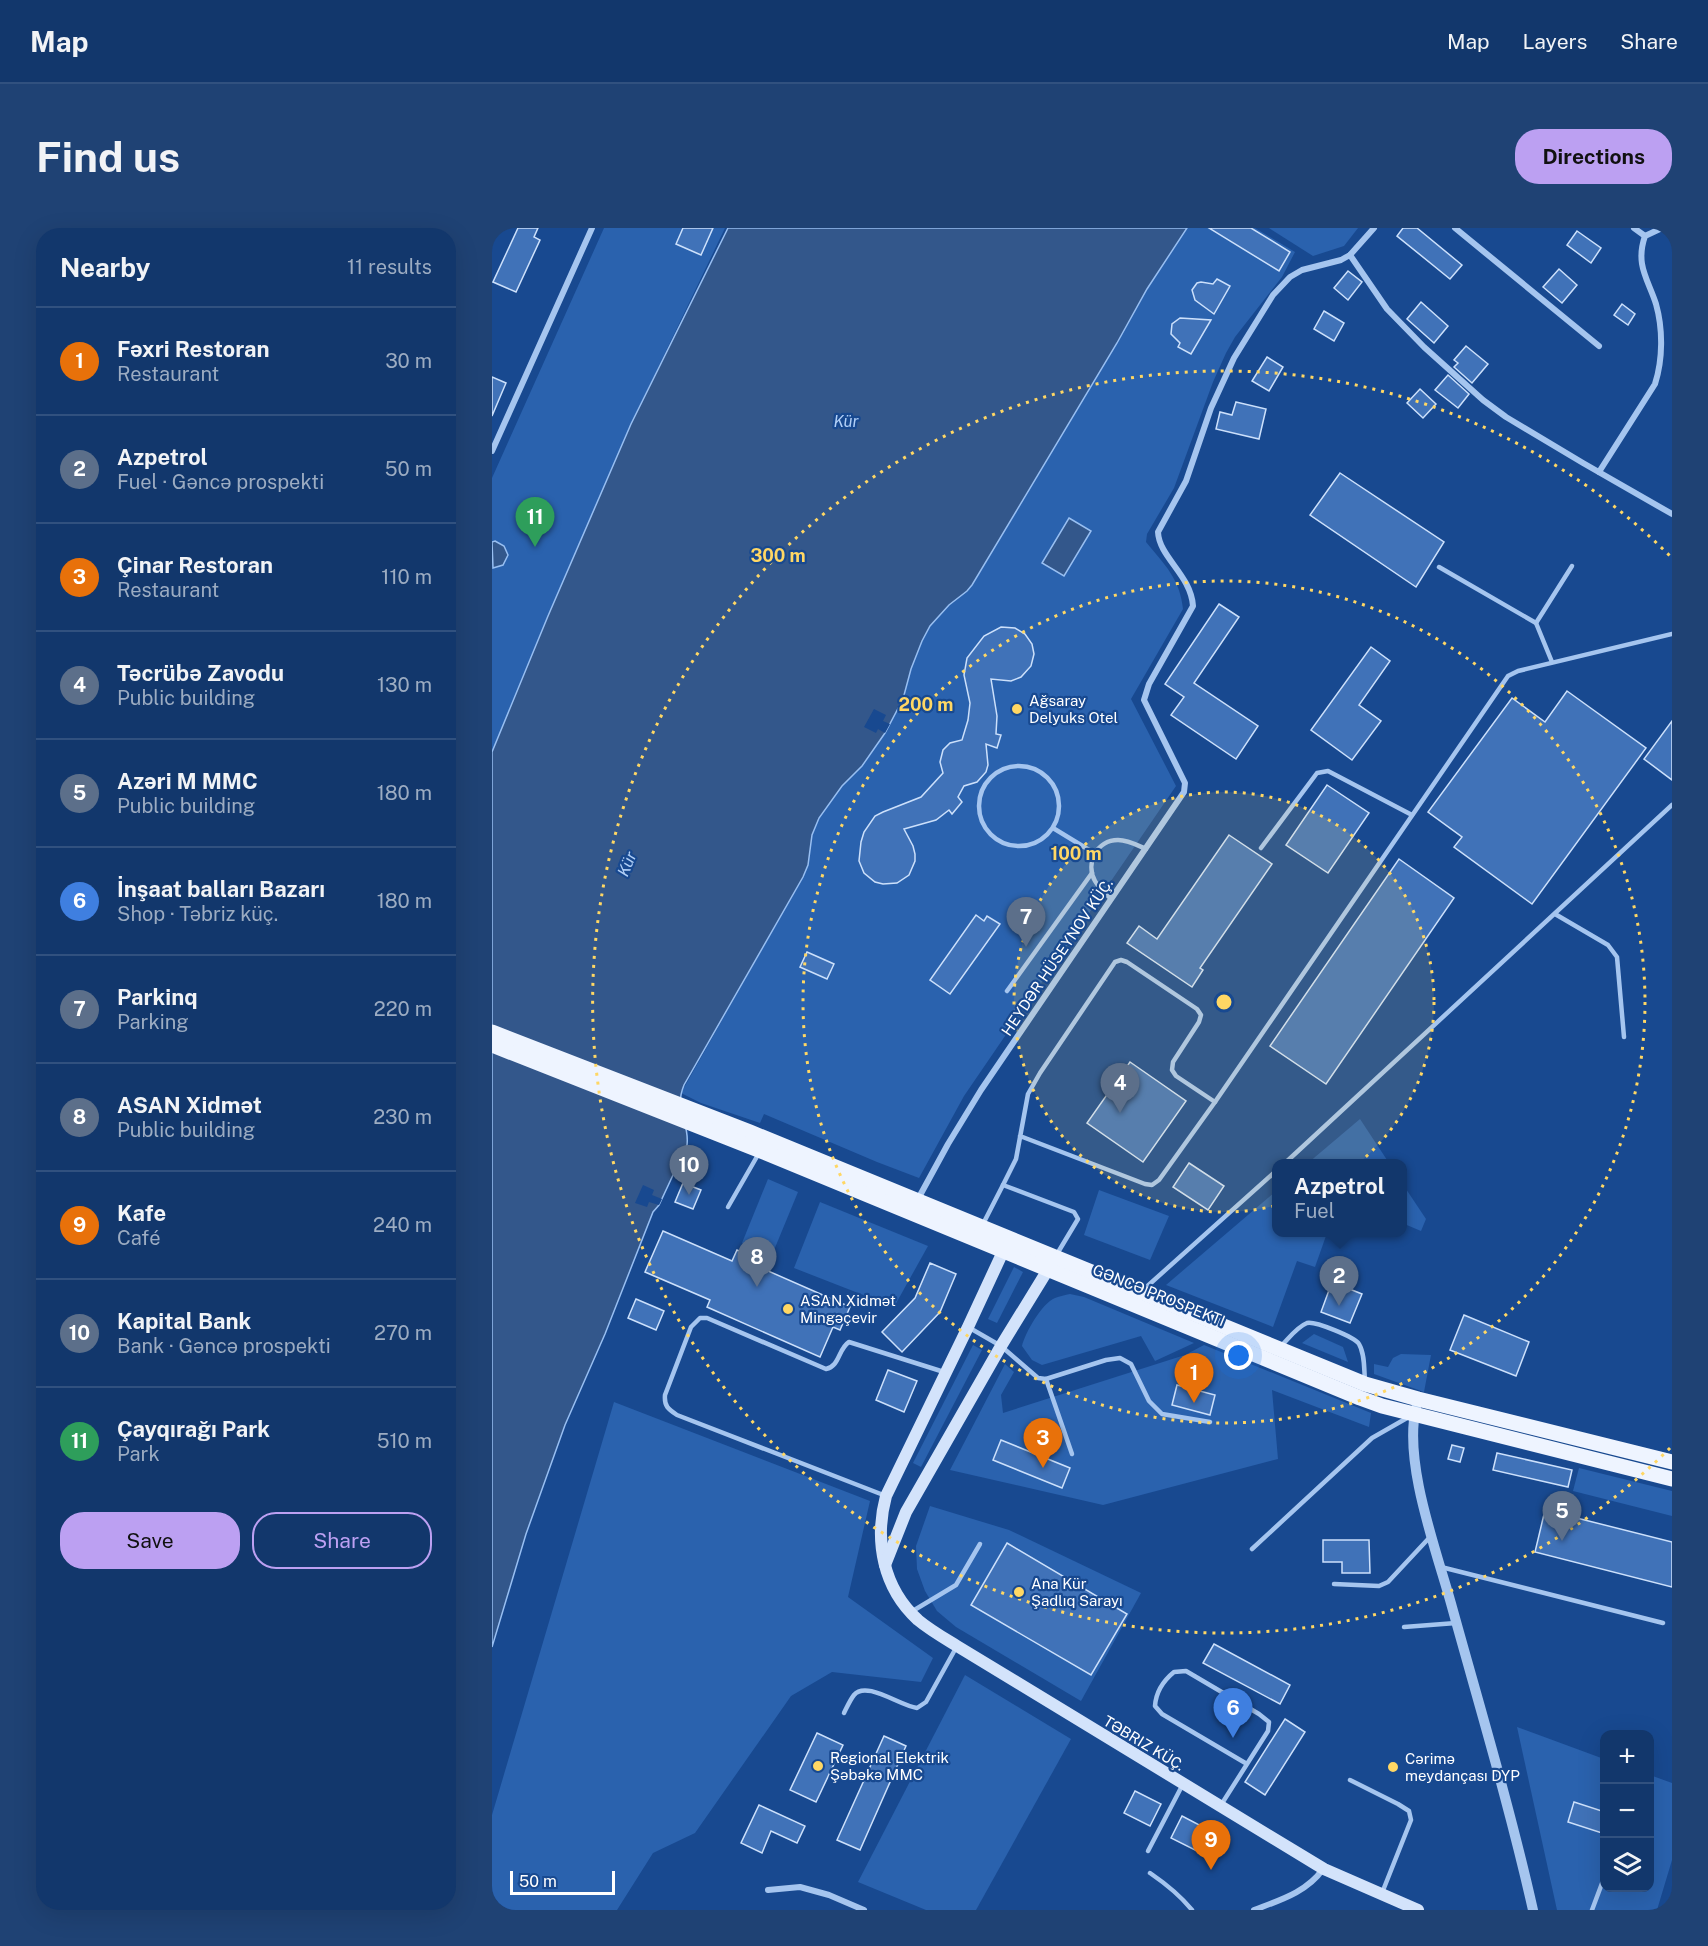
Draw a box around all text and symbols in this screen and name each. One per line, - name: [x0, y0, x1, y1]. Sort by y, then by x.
- text: Map: [30, 25, 89, 58]
- text: Map: [1447, 29, 1490, 54]
- text: Layers: [1523, 29, 1587, 54]
- text: Share: [1620, 29, 1678, 54]
- button: Directions: [1515, 129, 1672, 184]
- text: Find us: [36, 132, 180, 181]
- text: Nearby: [60, 252, 150, 283]
- text: 11 results: [347, 255, 432, 279]
- text: Fəxri Restoran: [117, 336, 270, 362]
- text: 1: [75, 349, 84, 373]
- text: 30 m: [385, 349, 432, 373]
- text: Restaurant: [117, 362, 219, 386]
- water label: Kür: [833, 412, 860, 431]
- text: Azpetrol: [117, 444, 208, 470]
- text: 2: [73, 457, 86, 481]
- text: 50 m: [385, 457, 432, 481]
- text: Fuel · Gəncə prospekti: [117, 470, 324, 494]
- pin: 11: [516, 498, 555, 547]
- text: 300 m: [750, 545, 806, 566]
- text: Çinar Restoran: [117, 552, 273, 578]
- text: 3: [73, 565, 86, 589]
- text: 110 m: [381, 565, 432, 589]
- text: Restaurant: [117, 578, 219, 602]
- text: Təcrübə Zavodu: [117, 660, 284, 686]
- text: 4: [73, 673, 86, 697]
- text: 130 m: [377, 673, 432, 697]
- text: Public building: [117, 686, 255, 710]
- place label: Ağsaray Delyuks Otel: [1029, 692, 1118, 726]
- text: 200 m: [899, 694, 953, 715]
- marker: Ağsaray Delyuks Otel: [1010, 702, 1024, 716]
- text: Azəri M MMC: [117, 768, 258, 794]
- text: 5: [73, 781, 86, 805]
- text: 180 m: [377, 781, 432, 805]
- text: Public building: [117, 794, 255, 818]
- text: 100 m: [1050, 843, 1102, 864]
- water label: Kür: [613, 848, 641, 879]
- street label: HEYDƏR HÜSEYNOV KÜÇ.: [997, 875, 1116, 1039]
- text: İnşaat balları Bazarı: [117, 876, 325, 902]
- text: 6: [73, 889, 86, 913]
- text: 180 m: [377, 889, 432, 913]
- pin: 7: [1006, 898, 1046, 947]
- text: Shop · Təbriz küç.: [117, 902, 278, 926]
- text: Parkinq: [117, 984, 198, 1010]
- centre of rings: [1214, 992, 1234, 1012]
- text: 7: [73, 997, 86, 1021]
- text: 220 m: [374, 997, 432, 1021]
- text: Parking: [117, 1010, 189, 1034]
- pin: 4: [1100, 1064, 1140, 1113]
- text: ASAN Xidmət: [117, 1092, 262, 1118]
- text: 8: [73, 1105, 86, 1129]
- text: 230 m: [373, 1105, 432, 1129]
- text: Public building: [117, 1118, 255, 1142]
- pin: 10: [670, 1146, 708, 1195]
- popup: [1272, 1159, 1407, 1237]
- text: Azpetrol: [1294, 1173, 1385, 1199]
- text: Fuel: [1294, 1199, 1335, 1223]
- text: Kafe: [117, 1200, 166, 1226]
- text: 9: [73, 1213, 86, 1237]
- text: 240 m: [373, 1213, 432, 1237]
- text: Café: [117, 1226, 160, 1250]
- pin: 8: [738, 1238, 776, 1287]
- pin: 2: [1320, 1256, 1358, 1306]
- street label: GƏNCƏ PROSPEKTI: [1090, 1261, 1228, 1329]
- place label: ASAN Xidmət Mingəçevir: [800, 1292, 896, 1326]
- marker: ASAN Xidmət Mingəçevir: [781, 1302, 795, 1316]
- text: Kapital Bank: [117, 1308, 251, 1334]
- text: 10: [69, 1321, 90, 1345]
- text: 270 m: [374, 1321, 432, 1345]
- text: Bank · Gəncə prospekti: [117, 1334, 331, 1358]
- your location: [1224, 1341, 1253, 1370]
- pin: 1: [1174, 1354, 1214, 1403]
- text: Çayqırağı Park: [117, 1416, 270, 1442]
- pin: 3: [1024, 1418, 1062, 1468]
- text: 11: [71, 1429, 88, 1453]
- text: 510 m: [377, 1429, 432, 1453]
- text: Park: [117, 1442, 160, 1466]
- pin: 5: [1542, 1492, 1582, 1541]
- button: Save: [60, 1512, 240, 1569]
- button: Share: [252, 1512, 432, 1569]
- place label: Ana Kür Şadlıq Sarayı: [1031, 1575, 1123, 1609]
- marker: Ana Kür Şadlıq Sarayı: [1012, 1585, 1026, 1599]
- pin: 6: [1214, 1688, 1252, 1738]
- street label: TƏBRIZ KÜÇ.: [1100, 1711, 1188, 1774]
- map controls: [1600, 1730, 1654, 1892]
- button: +: [1600, 1730, 1654, 1784]
- place label: Regional Elektrik Şəbəkə MMC: [830, 1749, 949, 1783]
- place label: Cərimə meydançası DYP: [1405, 1750, 1520, 1784]
- marker: Regional Elektrik Şəbəkə MMC: [811, 1759, 825, 1773]
- marker: Cərimə meydançası DYP: [1386, 1760, 1400, 1774]
- button: −: [1600, 1784, 1654, 1838]
- pin: 9: [1192, 1820, 1230, 1870]
- button: layers: [1600, 1838, 1654, 1892]
- scale bar: [510, 1868, 615, 1896]
- text: 50 m: [519, 1872, 557, 1891]

